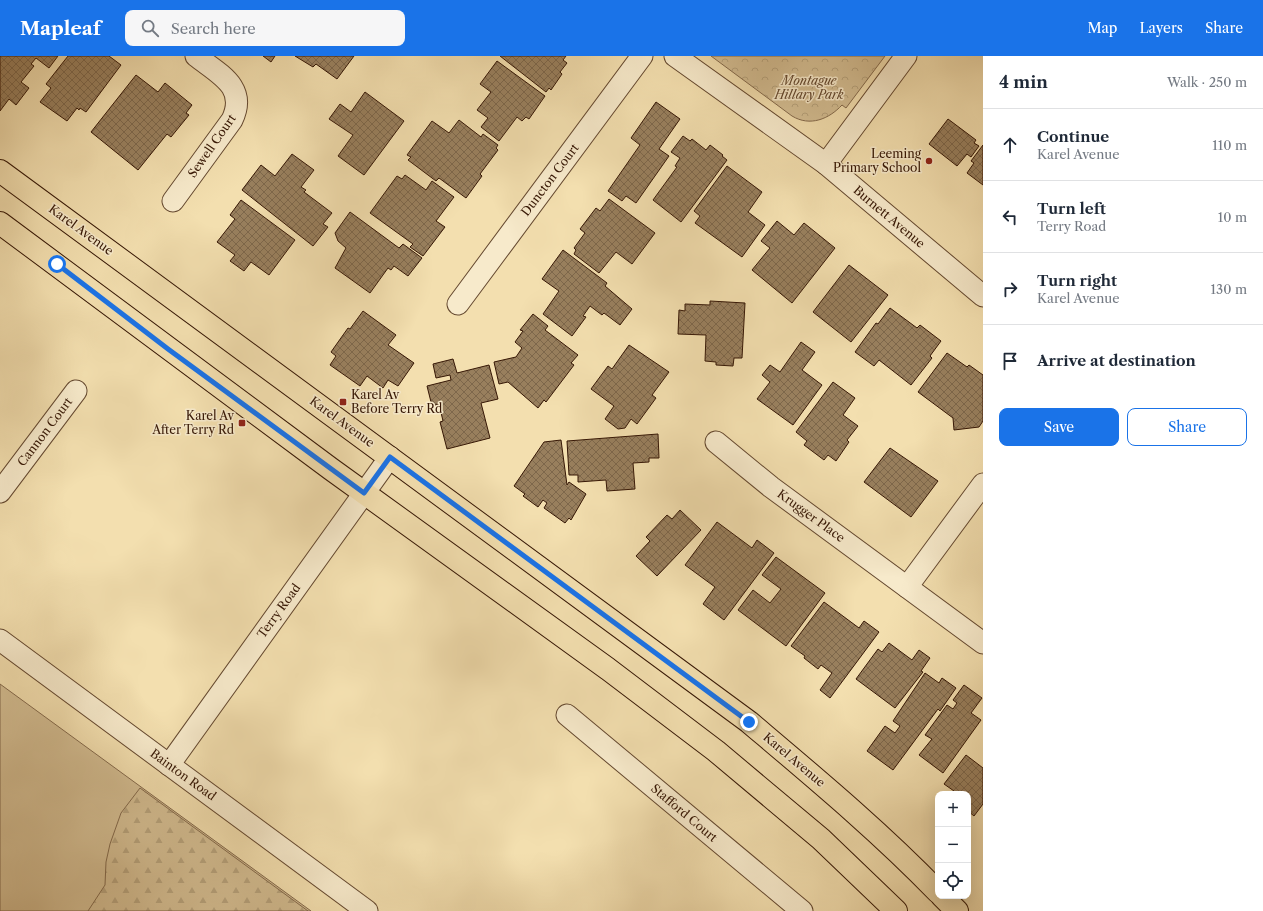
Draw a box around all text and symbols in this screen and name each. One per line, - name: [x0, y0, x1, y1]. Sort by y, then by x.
- search box: [125, 10, 405, 46]
- text: Mapleaf: [20, 17, 101, 40]
- icon: search: [139, 17, 161, 39]
- text: Search here: [171, 19, 256, 38]
- text: Map: [1087, 19, 1117, 37]
- text: Layers: [1139, 19, 1183, 37]
- text: Share: [1205, 19, 1243, 37]
- text: 4 min: [999, 72, 1048, 92]
- park label: Montague Hillary Park: [773, 73, 844, 102]
- text: Walk · 250 m: [1167, 74, 1247, 90]
- street label: Sewell Court: [184, 111, 239, 180]
- text: Continue: [1037, 127, 1109, 146]
- icon: ahead: [999, 134, 1021, 156]
- text: 110 m: [1212, 137, 1247, 153]
- street label: Duncton Court: [518, 140, 582, 219]
- place label: Leeming Primary School: [833, 146, 922, 175]
- text: Karel Avenue: [1037, 146, 1120, 162]
- marker: Leeming Primary School: [924, 156, 934, 166]
- street label: Burnett Avenue: [850, 182, 928, 251]
- text: Turn left: [1037, 199, 1106, 218]
- street label: Karel Avenue: [46, 201, 117, 258]
- icon: left: [999, 206, 1021, 228]
- text: 10 m: [1218, 209, 1247, 225]
- text: Terry Road: [1037, 218, 1106, 234]
- route start: [48, 255, 66, 273]
- text: Turn right: [1037, 271, 1117, 290]
- icon: right: [999, 278, 1021, 300]
- text: 130 m: [1211, 281, 1247, 297]
- text: Karel Avenue: [1037, 290, 1120, 306]
- icon: arrive: [999, 350, 1021, 372]
- text: Arrive at destination: [1037, 351, 1196, 370]
- place label: Karel Av Before Terry Rd: [351, 387, 443, 416]
- street label: Karel Avenue: [307, 393, 378, 450]
- street label: Cannon Court: [14, 394, 76, 469]
- marker: Karel Av Before Terry Rd: [338, 397, 348, 407]
- place label: Karel Av After Terry Rd: [151, 408, 235, 437]
- button: Save: [999, 408, 1119, 446]
- button: Share: [1127, 408, 1247, 446]
- marker: Karel Av After Terry Rd: [237, 418, 247, 428]
- street label: Krugger Place: [775, 486, 848, 545]
- street label: Terry Road: [254, 580, 304, 641]
- route end: [740, 713, 758, 731]
- street label: Karel Avenue: [760, 729, 829, 790]
- street label: Bainton Road: [147, 746, 220, 804]
- street label: Stafford Court: [648, 781, 721, 845]
- map controls: [935, 791, 971, 899]
- button: +: [935, 791, 971, 827]
- button: −: [935, 827, 971, 863]
- button: locate: [935, 863, 971, 899]

